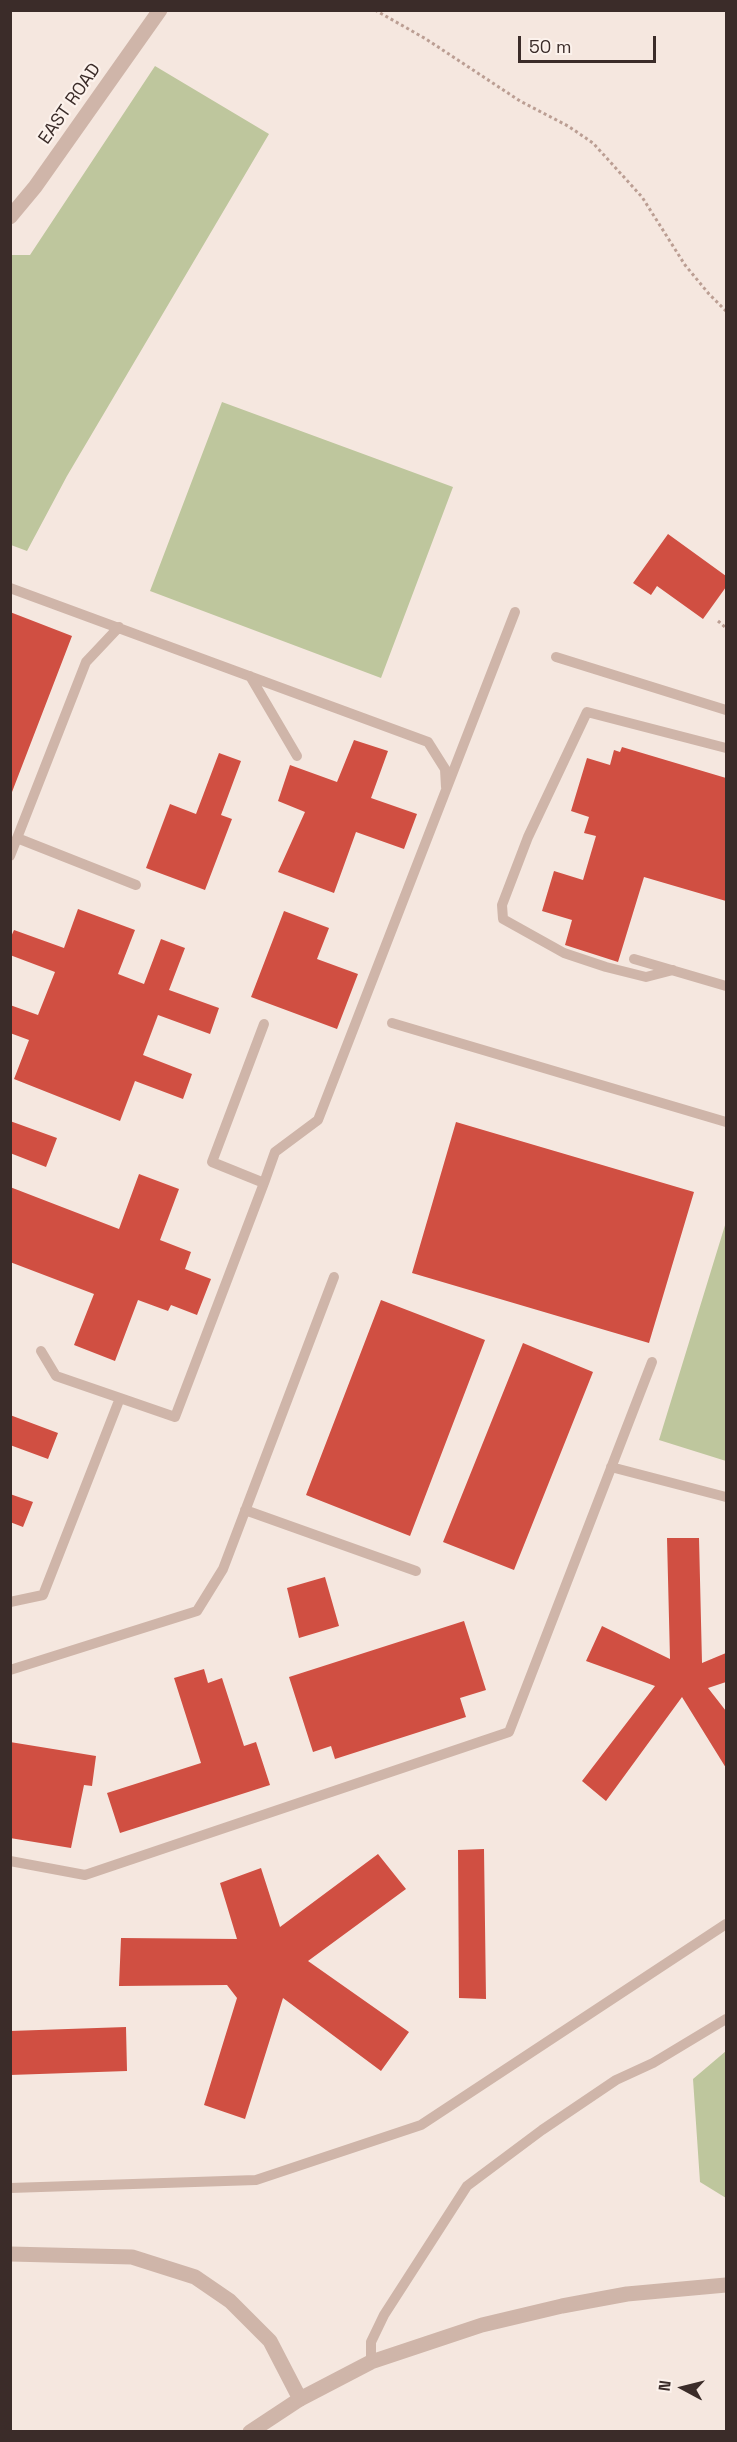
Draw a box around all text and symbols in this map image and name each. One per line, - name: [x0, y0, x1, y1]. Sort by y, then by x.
- scale bar: [521, 24, 659, 62]
- text: 50 m: [529, 35, 571, 58]
- street label: EAST ROAD: [34, 59, 106, 149]
- north arrow: [653, 2358, 713, 2418]
- text: N: [654, 2379, 676, 2392]

